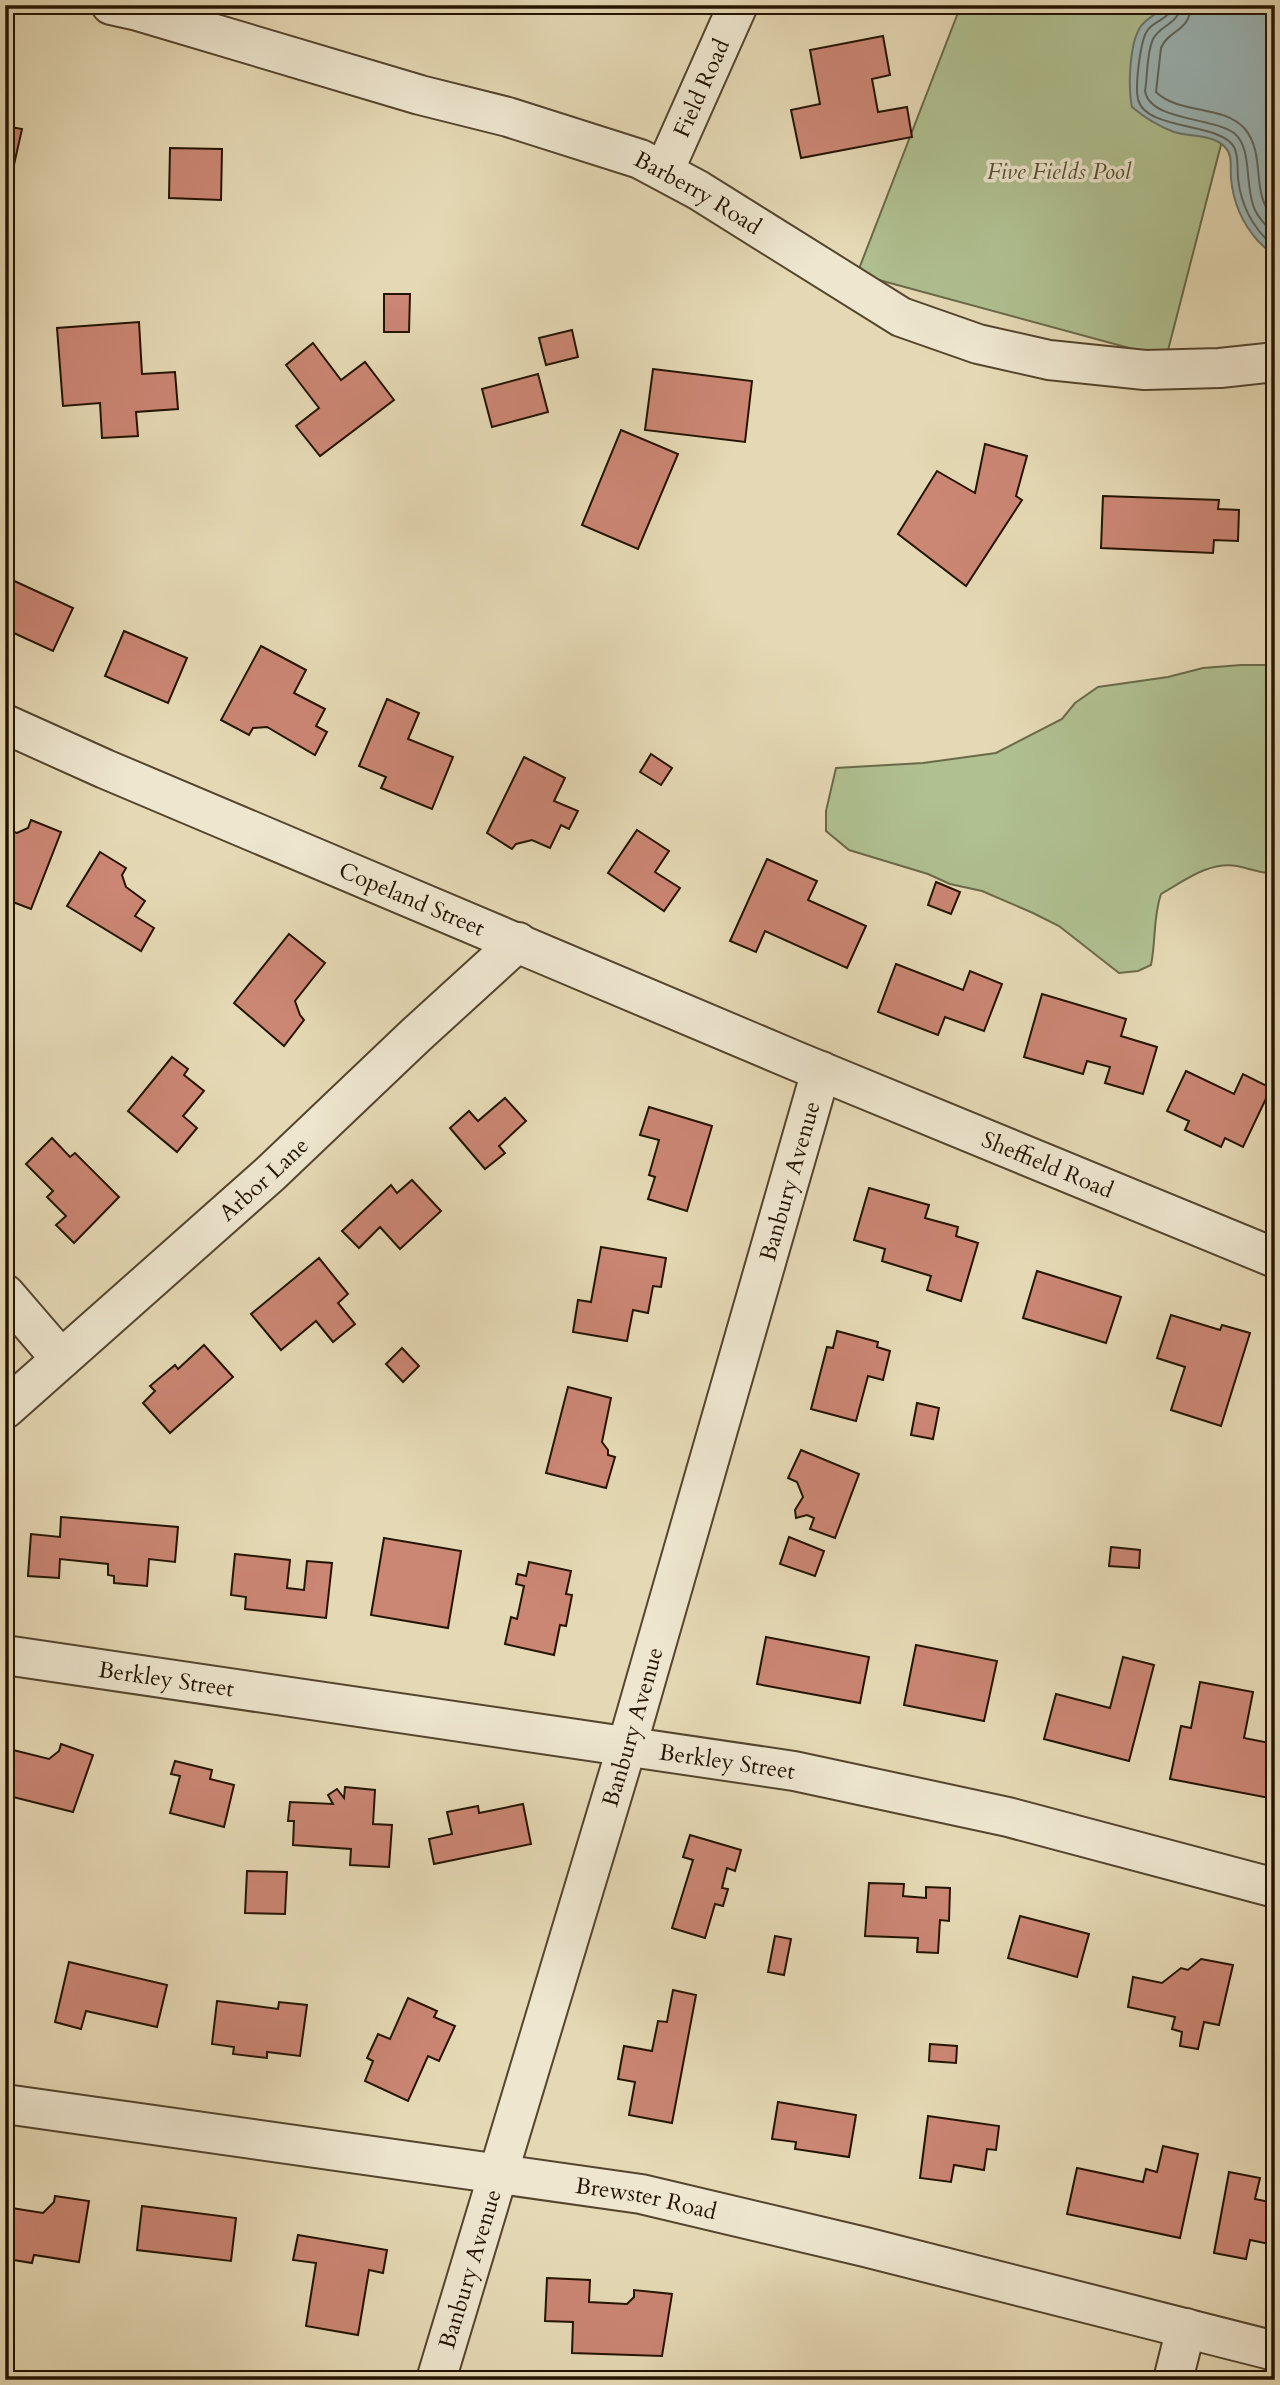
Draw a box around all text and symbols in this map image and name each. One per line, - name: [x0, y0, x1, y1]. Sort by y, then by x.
- street label: Field Road: [666, 33, 737, 142]
- street label: Barberry Road: [629, 143, 768, 242]
- park label: Five Fields Pool: [987, 156, 1132, 187]
- street label: Copeland Street: [334, 854, 490, 943]
- street label: Banbury Avenue: [752, 1097, 827, 1265]
- street label: Sheffield Road: [977, 1124, 1119, 1206]
- street label: Arbor Lane: [212, 1130, 315, 1228]
- street label: Banbury Avenue: [594, 1643, 670, 1810]
- street label: Berkley Street: [96, 1653, 236, 1704]
- street label: Berkley Street: [657, 1736, 797, 1786]
- street label: Brewster Road: [573, 2169, 721, 2227]
- street label: Banbury Avenue: [431, 2185, 508, 2352]

